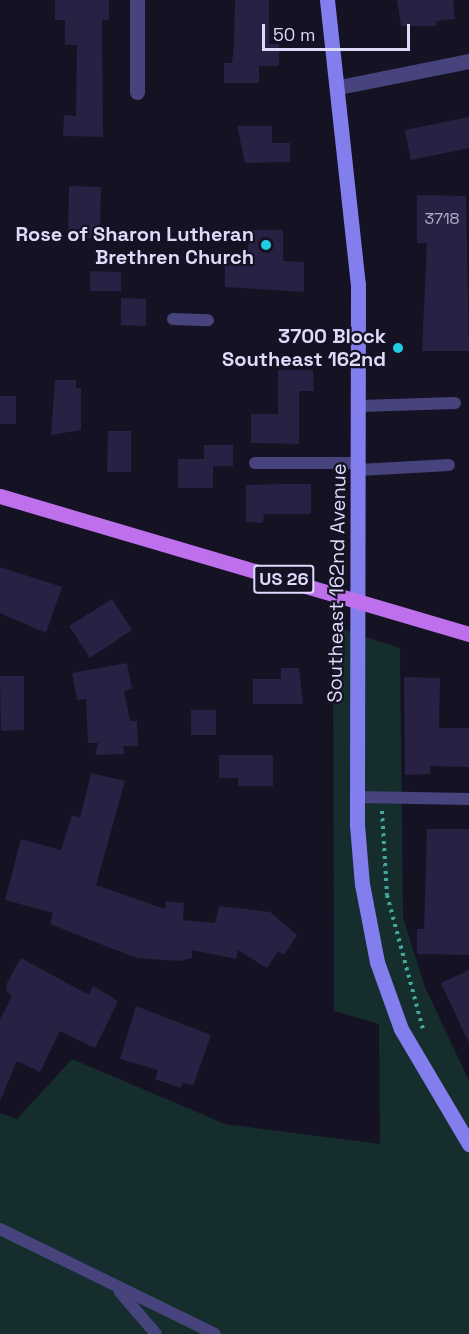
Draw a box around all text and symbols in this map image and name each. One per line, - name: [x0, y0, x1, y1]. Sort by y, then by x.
- scale bar: [265, 12, 414, 50]
- text: 50 m: [273, 23, 315, 46]
- house number: 3718: [424, 209, 460, 229]
- place label: Rose of Sharon Lutheran Brethren Church: [15, 222, 254, 269]
- marker: Rose of Sharon Lutheran Brethren Church: [259, 238, 273, 252]
- place label: 3700 Block Southeast 162nd: [222, 324, 386, 371]
- marker: 3700 Block Southeast 162nd: [391, 341, 405, 355]
- street label: Southeast 162nd Avenue: [323, 463, 351, 703]
- road number: US 26: [252, 564, 316, 594]

